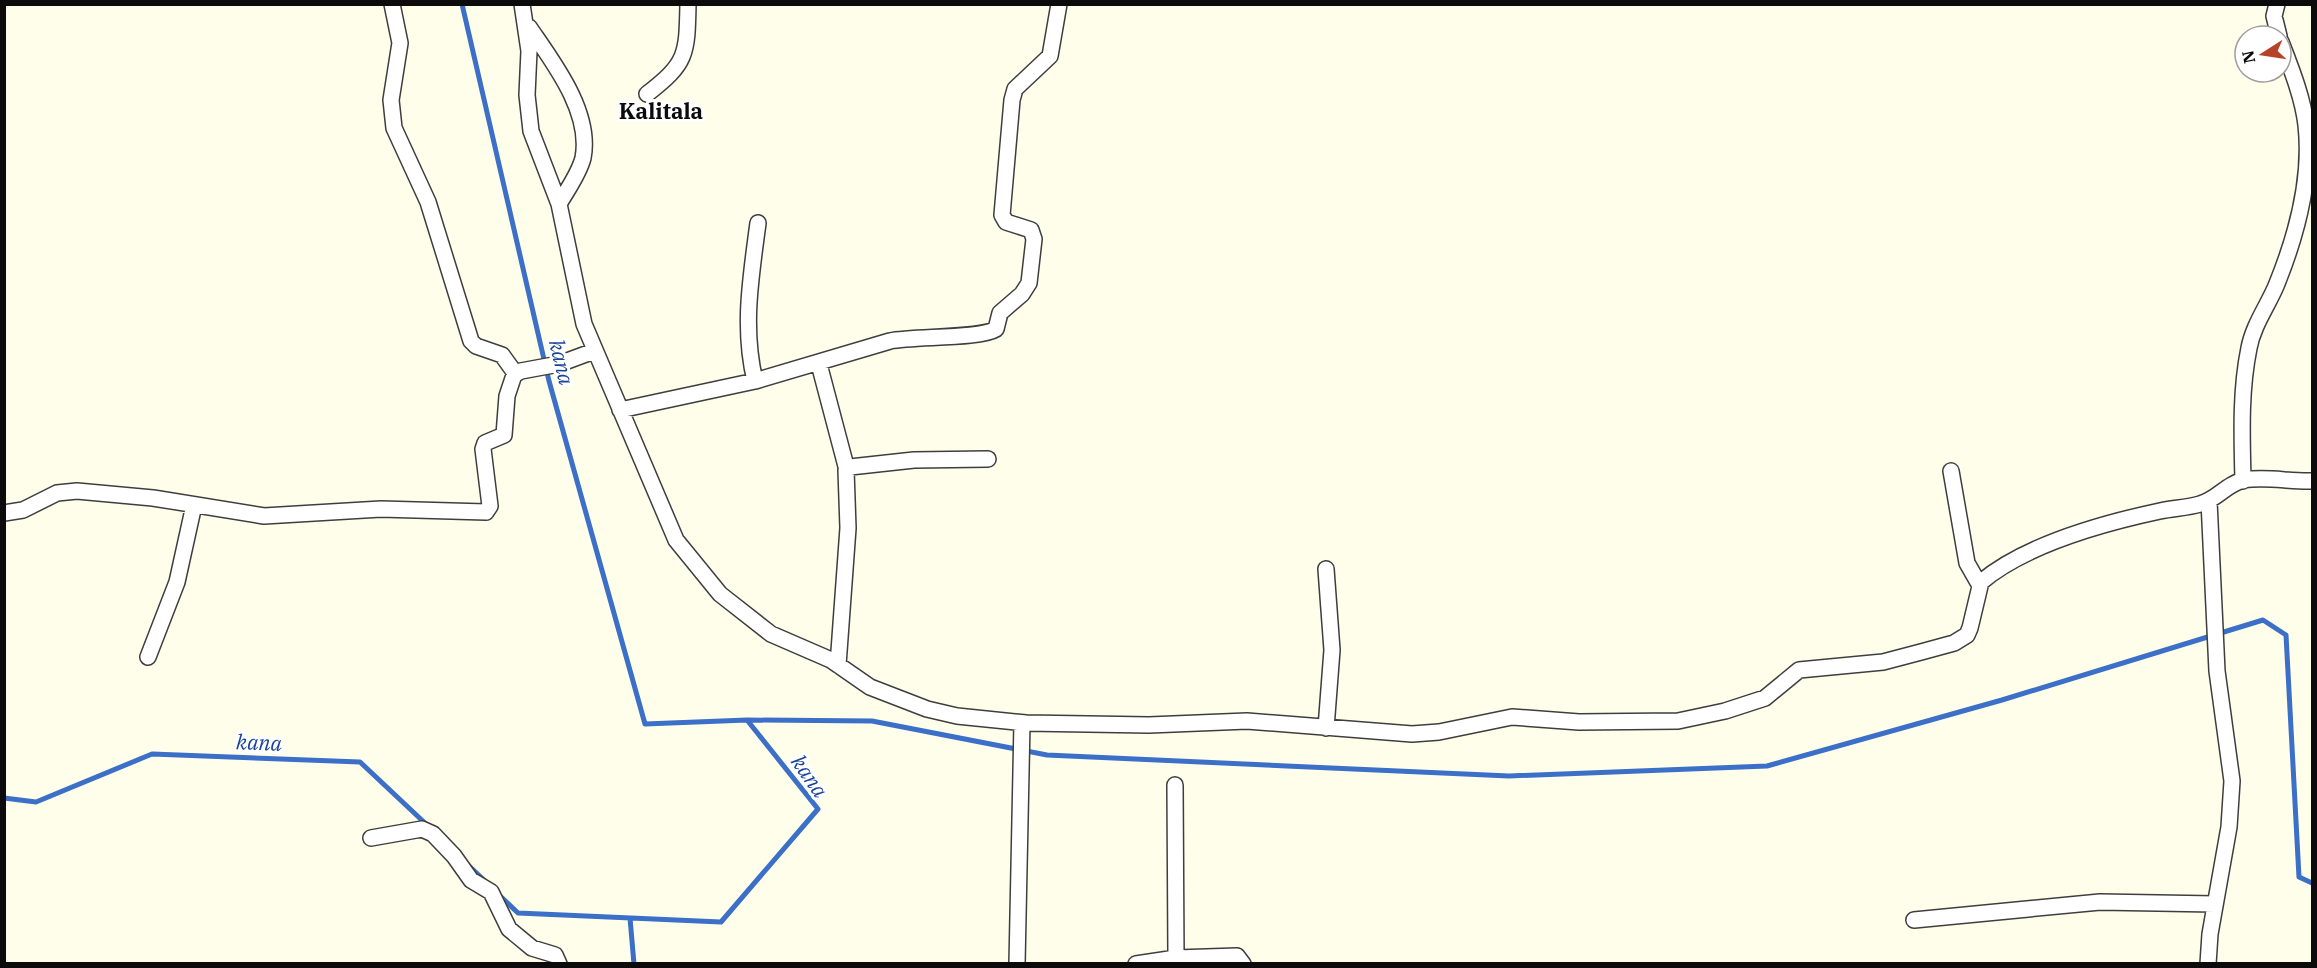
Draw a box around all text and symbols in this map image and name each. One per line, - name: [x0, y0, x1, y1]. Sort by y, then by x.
- north arrow: [2233, 24, 2293, 84]
- text: N: [2237, 49, 2259, 65]
- district label: Kalitala: [619, 96, 703, 125]
- water label: kana: [543, 336, 581, 388]
- water label: kana: [236, 727, 283, 757]
- water label: kana: [785, 749, 835, 803]

